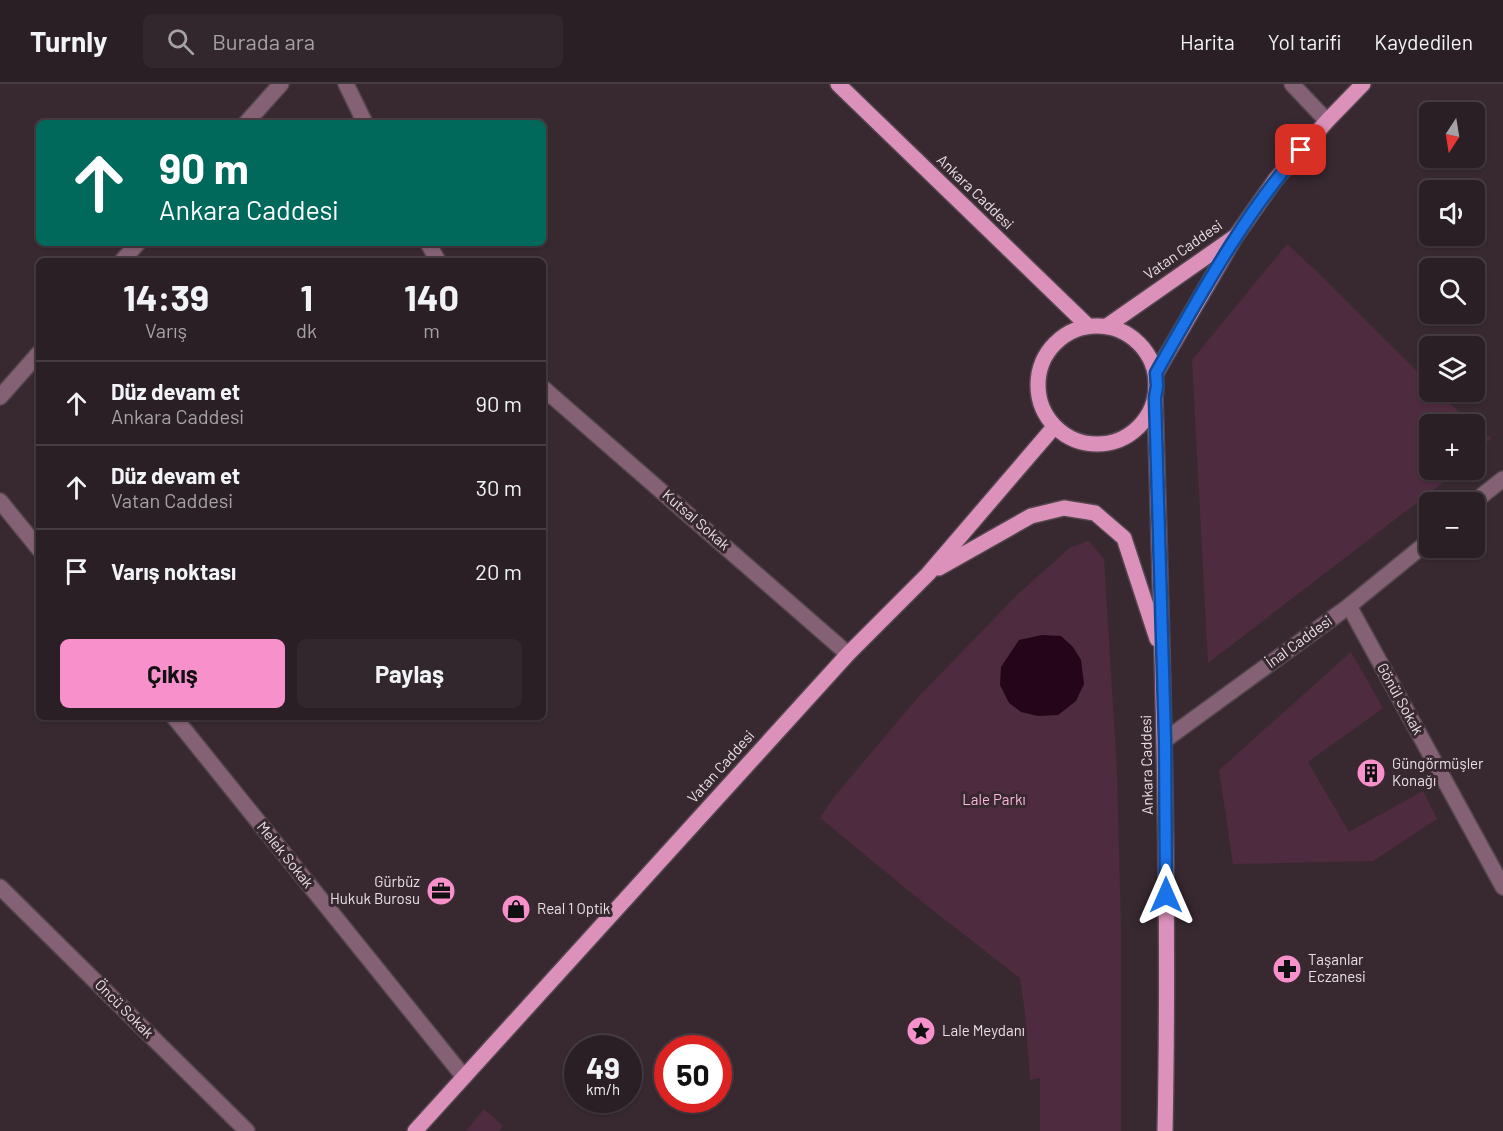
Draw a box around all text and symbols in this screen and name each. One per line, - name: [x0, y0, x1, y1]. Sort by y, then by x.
- search box: [143, 14, 563, 68]
- text: Turnly: [30, 24, 107, 58]
- icon: search: [164, 25, 197, 58]
- text: Burada ara: [212, 28, 315, 54]
- text: Harita: [1180, 29, 1235, 54]
- text: Yol tarifi: [1268, 29, 1341, 54]
- text: Kaydedilen: [1374, 29, 1473, 54]
- north arrow: [1419, 102, 1485, 168]
- map controls: [1419, 102, 1485, 558]
- pin: [1275, 124, 1326, 175]
- icon: arrive: [1284, 133, 1317, 166]
- text: 90 m: [159, 142, 249, 192]
- icon: ahead: [60, 144, 138, 222]
- street label: Ankara Caddesi: [934, 150, 1018, 232]
- button: sound: [1419, 180, 1485, 246]
- text: Ankara Caddesi: [159, 193, 338, 225]
- street label: Vatan Caddesi: [1140, 216, 1225, 283]
- button: search: [1419, 258, 1485, 324]
- text: 14:39: [123, 275, 209, 318]
- text: 1: [300, 275, 313, 318]
- text: 140: [404, 275, 459, 318]
- text: Varış: [145, 318, 187, 342]
- text: dk: [296, 318, 317, 342]
- text: m: [423, 318, 440, 342]
- button: layers: [1419, 336, 1485, 402]
- text: Düz devam et: [111, 378, 240, 404]
- icon: ahead: [60, 387, 93, 420]
- text: 90 m: [476, 390, 522, 416]
- text: Ankara Caddesi: [111, 404, 244, 428]
- button: +: [1419, 414, 1485, 480]
- text: Düz devam et: [111, 462, 240, 488]
- icon: ahead: [60, 471, 93, 504]
- text: 30 m: [476, 474, 522, 500]
- street label: Kutsal Sokak: [659, 485, 734, 554]
- text: Vatan Caddesi: [111, 488, 233, 512]
- button: −: [1419, 492, 1485, 558]
- icon: arrive: [60, 555, 93, 588]
- text: Varış noktası: [111, 558, 236, 584]
- text: 20 m: [475, 558, 522, 584]
- street label: İnal Caddesi: [1262, 611, 1335, 671]
- button: Çıkış: [60, 639, 285, 708]
- button: Paylaş: [297, 639, 522, 708]
- street label: Gönül Sokak: [1374, 659, 1428, 738]
- street label: Ankara Caddesi: [1136, 715, 1156, 815]
- street label: Vatan Caddesi: [683, 726, 757, 806]
- place label: Güngörmüşler Konağı: [1392, 754, 1484, 789]
- building icon: Güngörmüşler Konağı: [1355, 757, 1387, 789]
- park label: Lale Parkı: [962, 790, 1026, 808]
- street label: Melek Sokak: [254, 818, 318, 892]
- position arrow: [1134, 863, 1198, 927]
- place label: Gürbüz Hukuk Burosu: [330, 872, 420, 907]
- office icon: Gürbüz Hukuk Burosu: [425, 875, 457, 907]
- shop icon: Real 1 Optik: [500, 893, 532, 925]
- place label: Real 1 Optik: [537, 899, 611, 917]
- place label: Taşanlar Eczanesi: [1308, 950, 1366, 985]
- pharmacy icon: Taşanlar Eczanesi: [1271, 953, 1303, 985]
- street label: Öncü Sokak: [92, 975, 158, 1042]
- place icon: Lale Meydanı: [905, 1015, 937, 1047]
- place label: Lale Meydanı: [942, 1021, 1025, 1039]
- speed limit sign: 50: [654, 1035, 732, 1113]
- text: 49: [586, 1049, 620, 1085]
- text: km/h: [586, 1080, 620, 1098]

